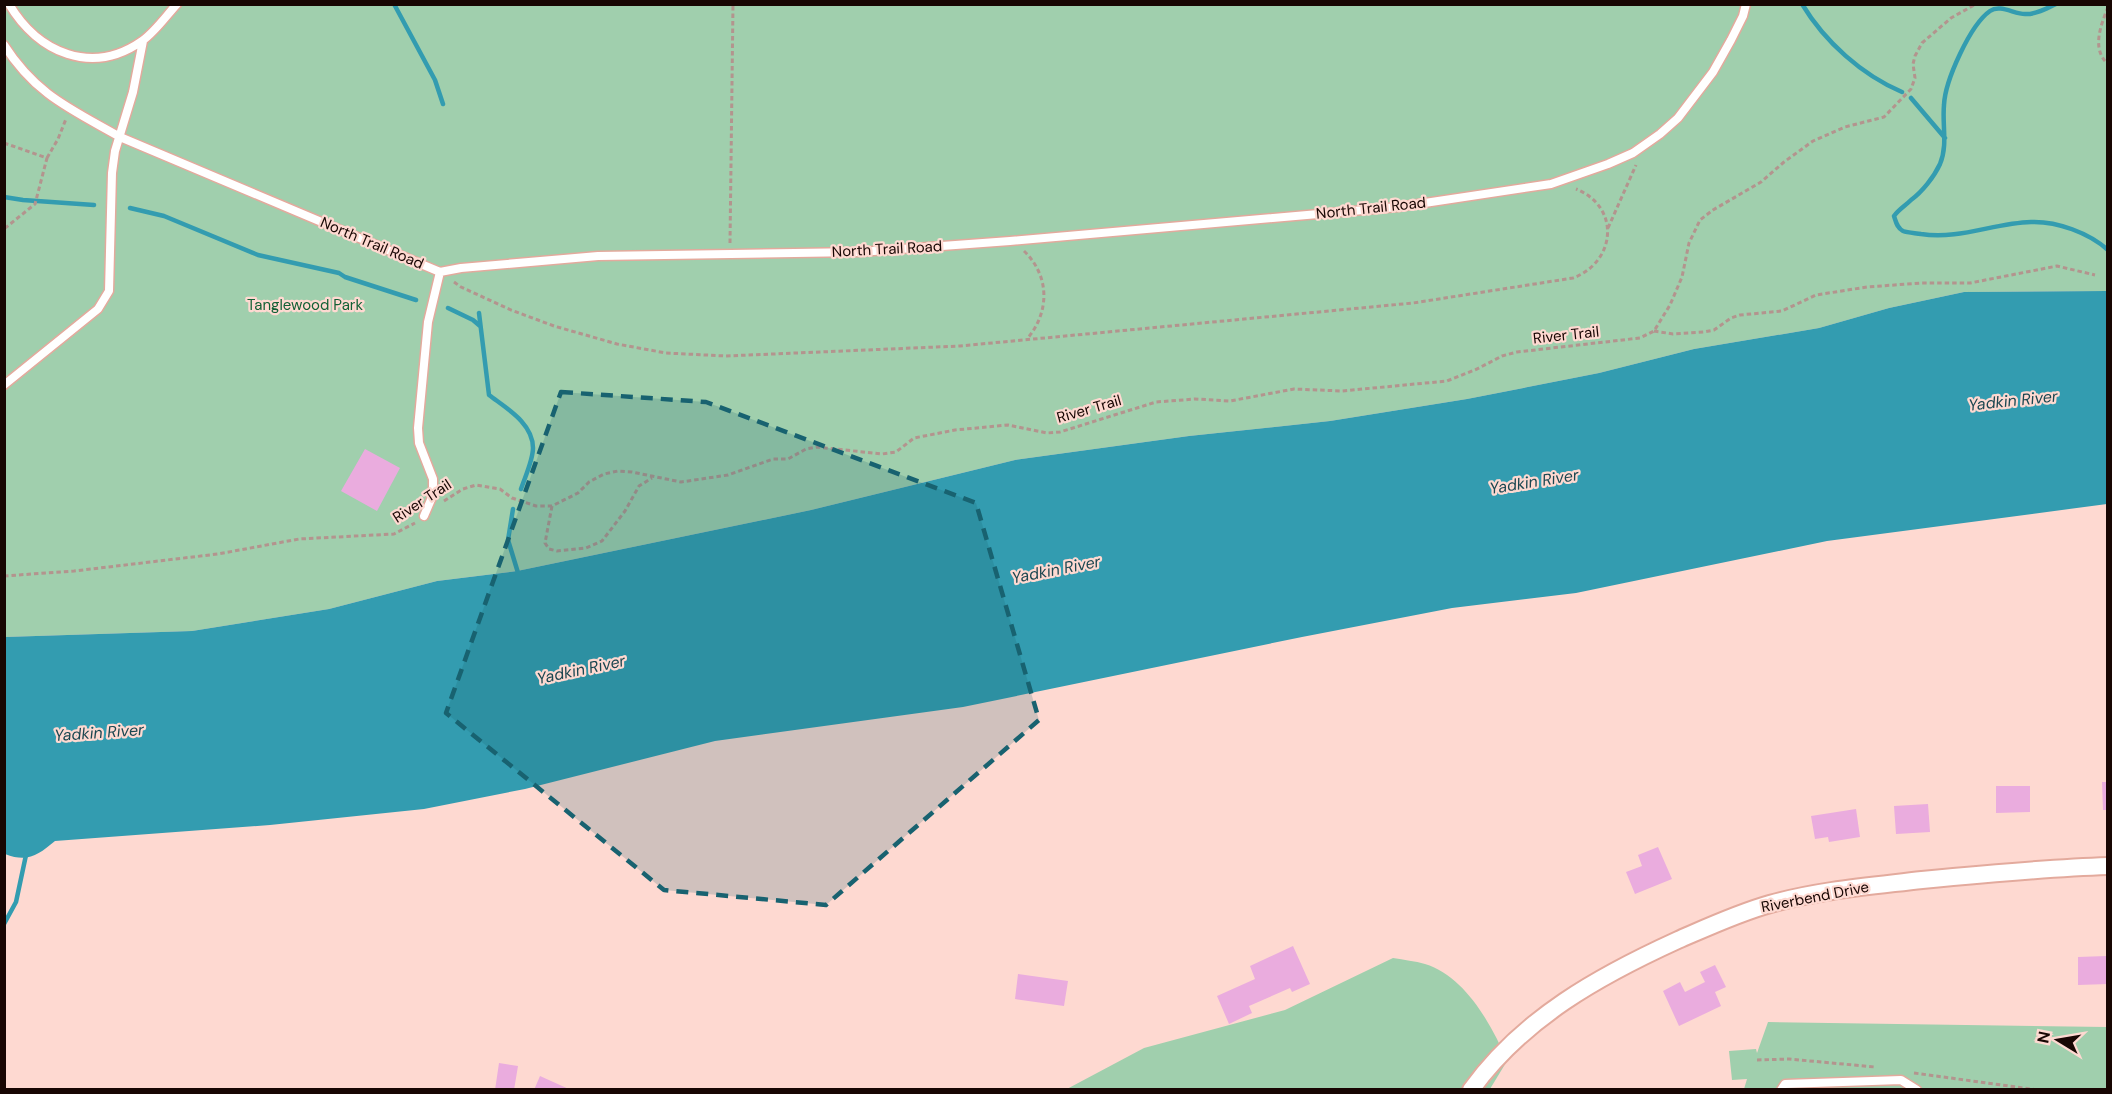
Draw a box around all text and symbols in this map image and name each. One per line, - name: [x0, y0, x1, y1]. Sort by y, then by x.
- street label: North Trail Road: [1315, 192, 1427, 224]
- street label: North Trail Road: [317, 212, 427, 274]
- street label: North Trail Road: [831, 236, 943, 262]
- park label: Tanglewood Park: [247, 295, 363, 315]
- street label: River Trail: [1532, 322, 1600, 348]
- water label: Yadkin River: [1967, 385, 2060, 416]
- street label: River Trail: [1054, 390, 1124, 428]
- water label: Yadkin River: [1488, 464, 1581, 499]
- street label: River Trail: [389, 475, 455, 527]
- water label: Yadkin River: [1010, 550, 1103, 588]
- water label: Yadkin River: [535, 650, 628, 689]
- water label: Yadkin River: [54, 719, 146, 746]
- street label: Riverbend Drive: [1759, 877, 1871, 917]
- north arrow: [2028, 1010, 2088, 1070]
- text: N: [2032, 1030, 2055, 1045]

